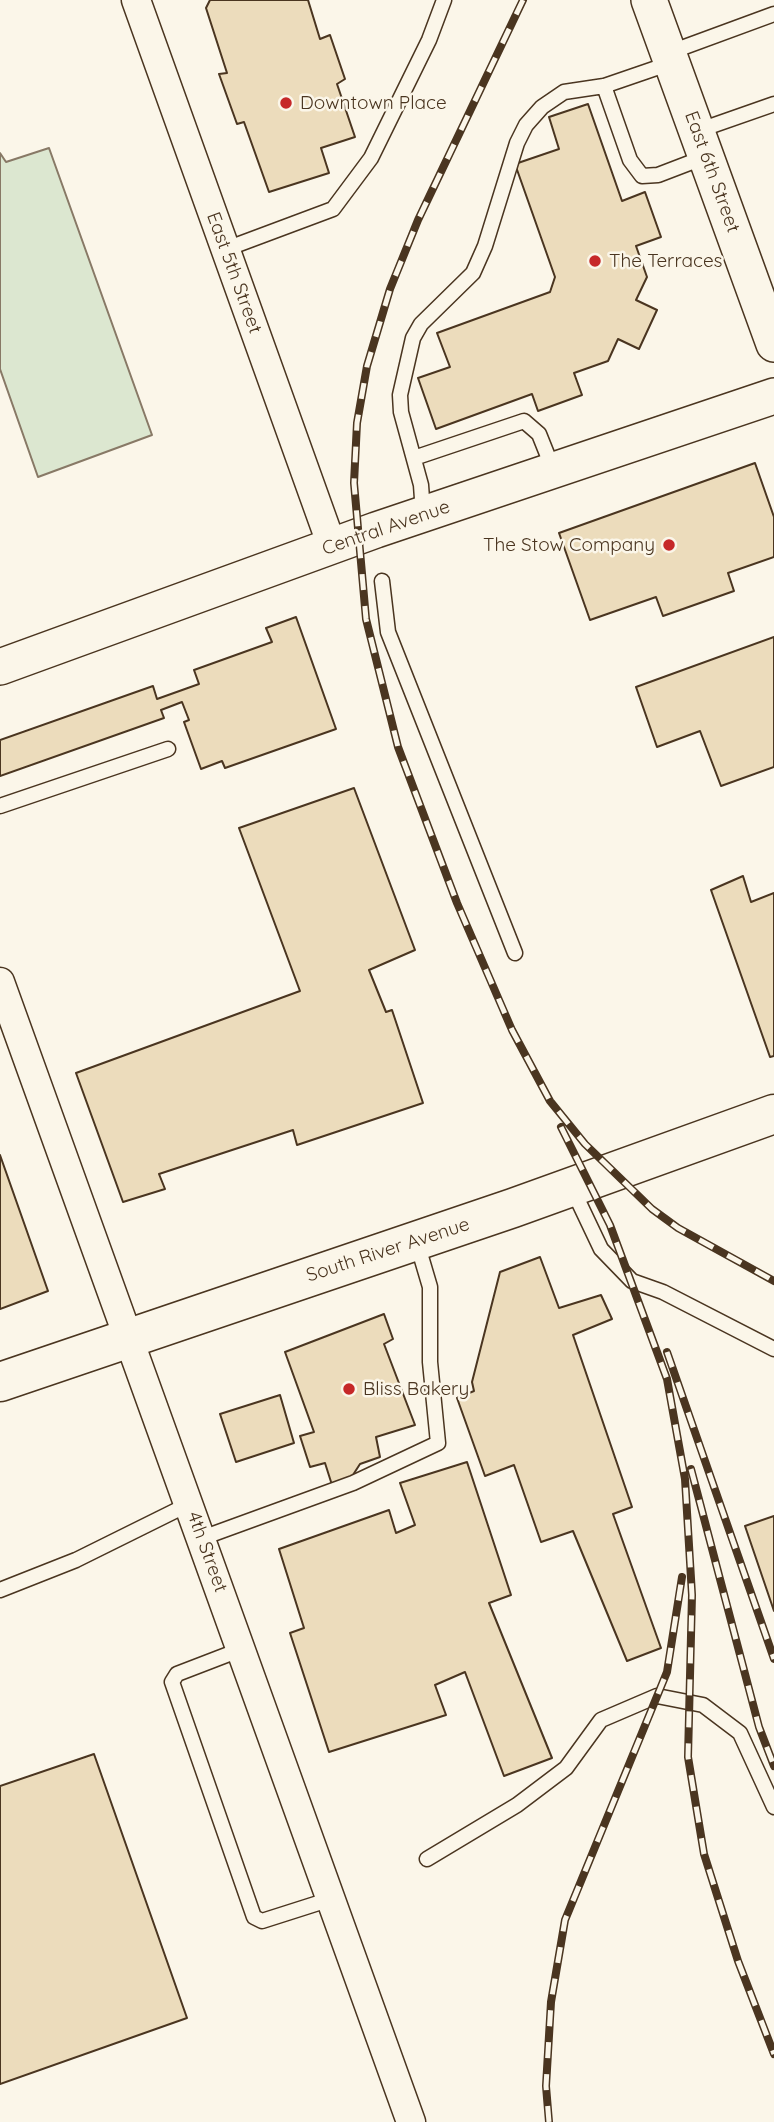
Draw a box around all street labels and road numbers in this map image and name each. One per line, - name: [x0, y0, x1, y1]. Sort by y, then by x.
- street label: East 6th Street: [679, 108, 745, 236]
- street label: East 5th Street: [201, 209, 267, 337]
- street label: Central Avenue: [319, 495, 453, 561]
- street label: South River Avenue: [303, 1213, 473, 1287]
- street label: 4th Street: [182, 1508, 232, 1596]

